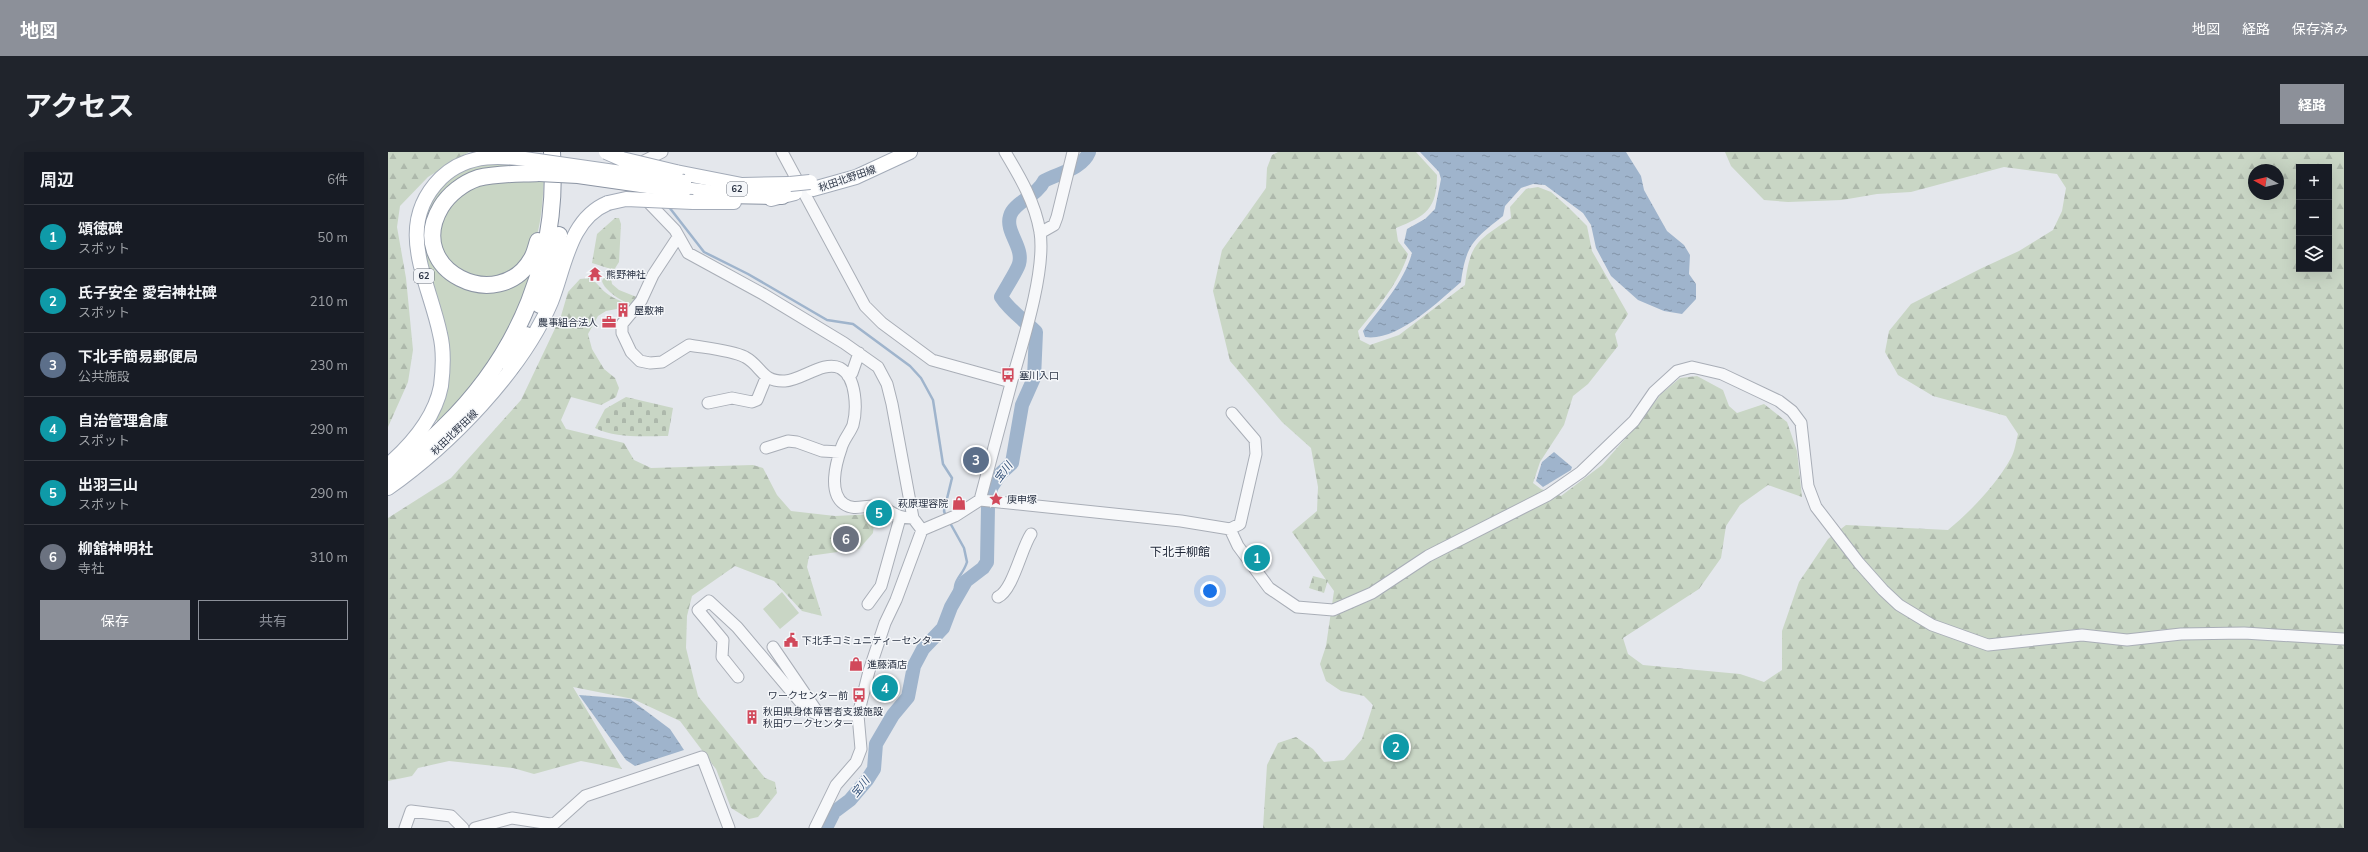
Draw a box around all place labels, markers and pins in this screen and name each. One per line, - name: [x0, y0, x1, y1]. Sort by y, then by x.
- temple icon: 熊野神社: [587, 266, 603, 282]
- place label: 熊野神社: [606, 268, 646, 281]
- building icon: 屋敷神: [615, 302, 631, 318]
- place label: 屋敷神: [634, 304, 664, 317]
- office icon: 農事組合法人: [601, 314, 617, 330]
- place label: 農事組合法人: [538, 316, 598, 329]
- bus stop icon: 塞川入口: [1000, 367, 1016, 383]
- place label: 塞川入口: [1019, 369, 1059, 382]
- pin: 3: [963, 445, 989, 475]
- place icon: 庚申塚: [988, 491, 1004, 507]
- place label: 庚申塚: [1007, 493, 1037, 506]
- shop icon: 萩原理容院: [951, 495, 967, 511]
- place label: 萩原理容院: [898, 497, 948, 510]
- pin: 5: [866, 498, 892, 528]
- pin: 6: [833, 524, 859, 554]
- pin: 1: [1244, 543, 1270, 573]
- public building icon: 下北手コミュニティーセンター: [783, 632, 799, 648]
- place label: 下北手コミュニティーセンター: [802, 634, 941, 647]
- shop icon: 進藤酒店: [848, 656, 864, 672]
- place label: 進藤酒店: [867, 658, 907, 671]
- pin: 4: [872, 673, 898, 703]
- bus stop icon: ワークセンター前: [851, 687, 867, 703]
- place label: ワークセンター前: [768, 689, 848, 702]
- place label: 秋田県身体障害者支援施設 秋田ワークセンター: [763, 705, 883, 730]
- building icon: 秋田県身体障害者支援施設 秋田ワークセンター: [744, 709, 760, 725]
- pin: 2: [1383, 732, 1409, 762]

